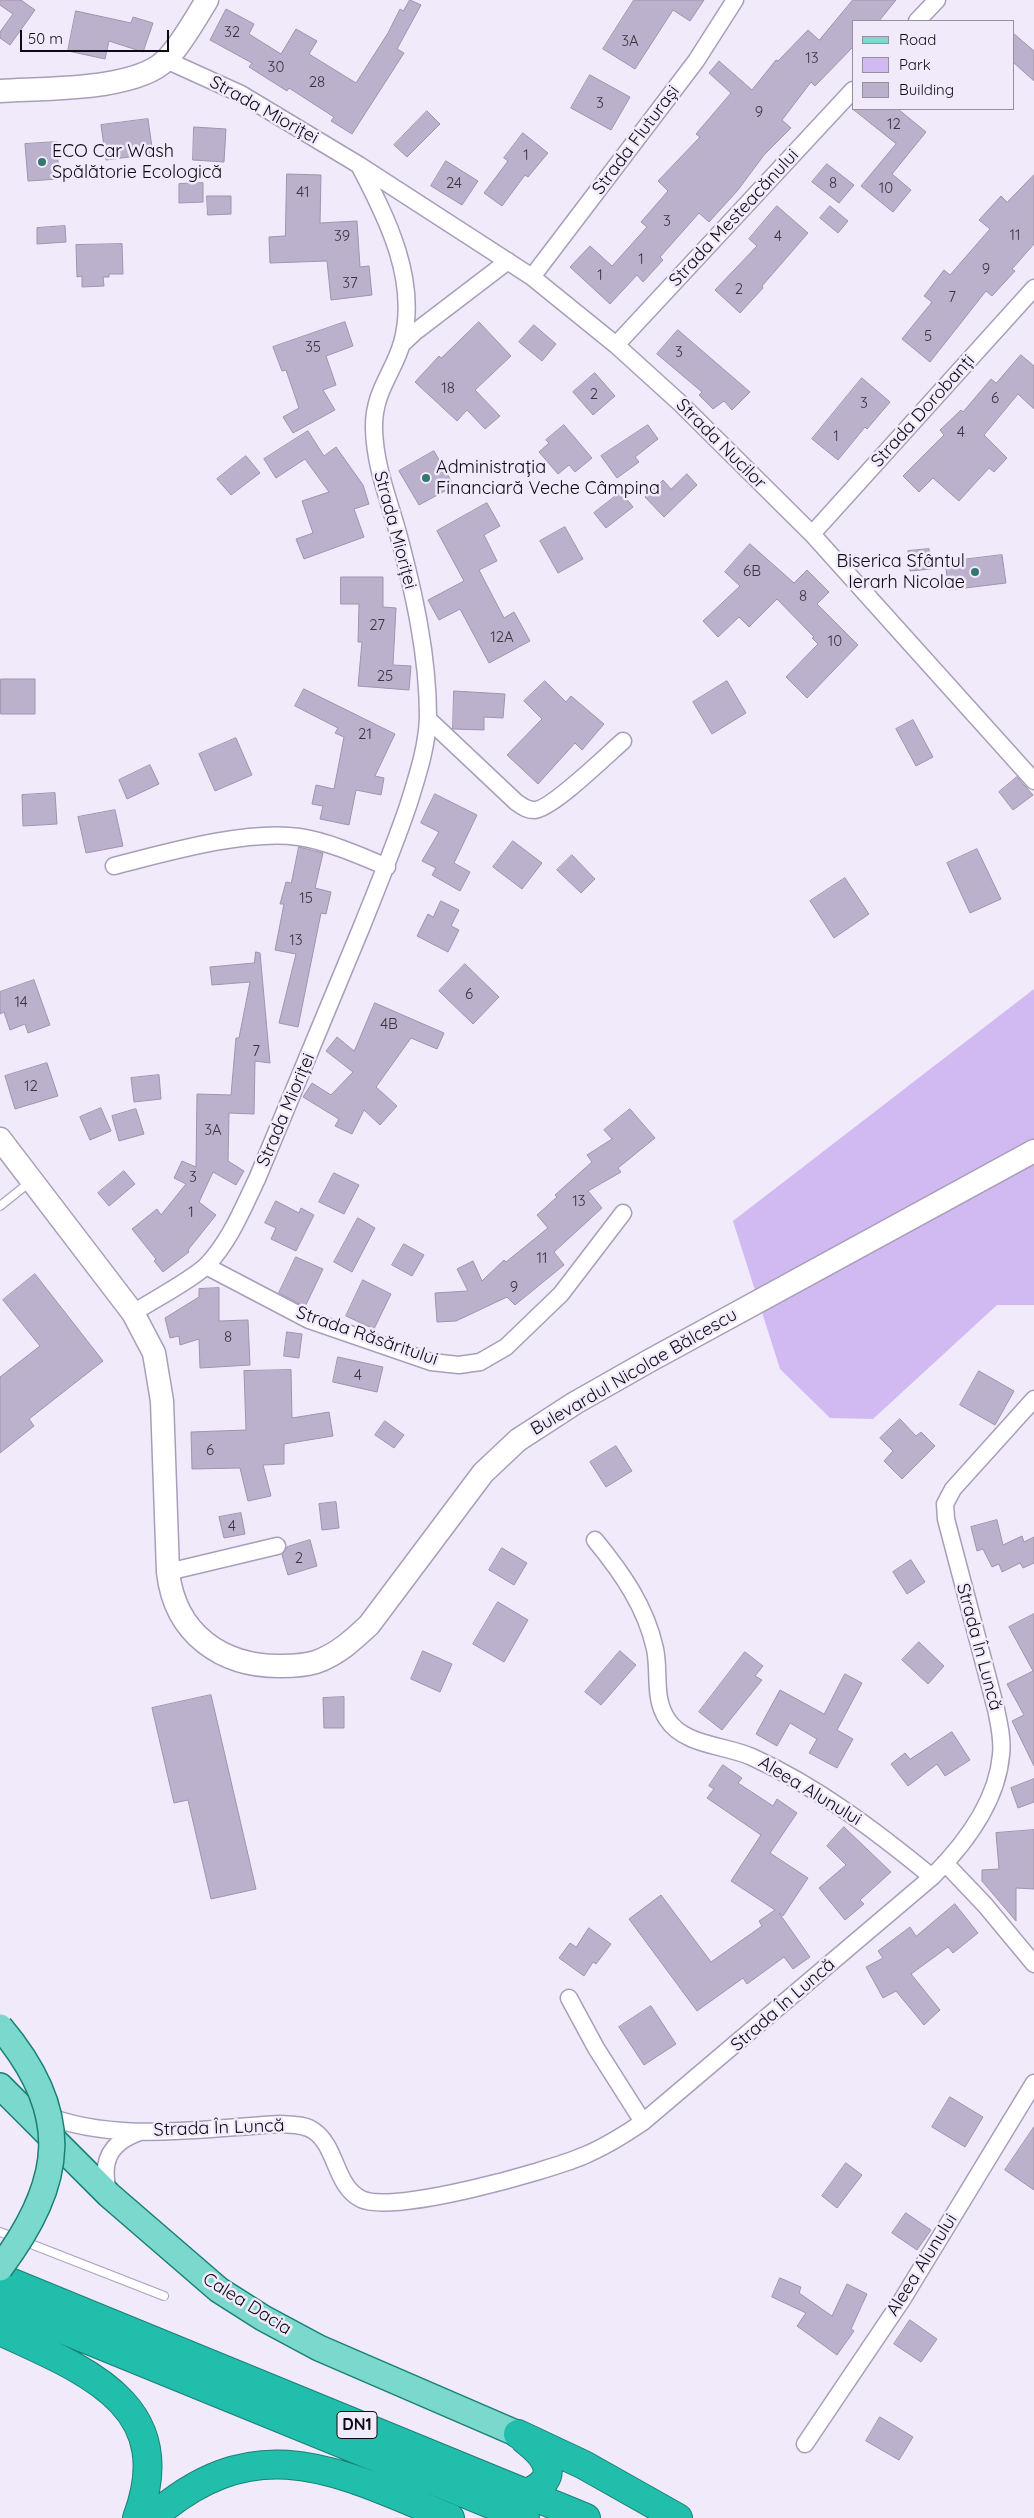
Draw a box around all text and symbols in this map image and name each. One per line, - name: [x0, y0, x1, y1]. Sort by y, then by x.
- scale bar: [22, 20, 171, 52]
- legend: [852, 20, 1014, 110]
- house number: 32: [224, 23, 240, 41]
- text: 50 m: [28, 29, 63, 48]
- text: Road: [899, 30, 936, 49]
- house number: 3A: [621, 32, 639, 50]
- house number: 13: [805, 49, 819, 67]
- text: Park: [899, 55, 931, 74]
- house number: 30: [268, 58, 284, 76]
- street label: Strada Mioriței: [206, 71, 322, 149]
- house number: 28: [309, 73, 325, 91]
- text: Building: [899, 80, 954, 99]
- street label: Strada Fluturași: [588, 81, 684, 199]
- house number: 3: [596, 94, 604, 112]
- house number: 9: [755, 103, 763, 121]
- house number: 12: [887, 115, 901, 133]
- place label: ECO Car Wash Spălătorie Ecologică: [52, 141, 222, 183]
- street label: Strada Mesteacănului: [665, 145, 803, 291]
- house number: 1: [523, 146, 529, 164]
- marker: ECO Car Wash Spălătorie Ecologică: [36, 156, 48, 168]
- house number: 24: [446, 174, 462, 192]
- house number: 8: [829, 174, 837, 192]
- house number: 10: [879, 179, 893, 197]
- house number: 41: [296, 183, 310, 201]
- house number: 3: [663, 212, 671, 230]
- house number: 11: [1009, 226, 1021, 244]
- house number: 39: [334, 227, 350, 245]
- house number: 4: [774, 227, 782, 245]
- house number: 1: [638, 250, 644, 268]
- house number: 9: [982, 260, 990, 278]
- house number: 1: [597, 266, 603, 284]
- house number: 37: [342, 274, 358, 292]
- house number: 2: [735, 280, 743, 298]
- house number: 7: [948, 288, 956, 306]
- house number: 5: [924, 327, 932, 345]
- house number: 35: [305, 338, 321, 356]
- house number: 3: [675, 343, 683, 361]
- street label: Strada Dorobanți: [867, 350, 979, 472]
- house number: 18: [441, 379, 455, 397]
- house number: 2: [590, 385, 598, 403]
- house number: 6: [991, 389, 999, 407]
- street label: Strada Nucilor: [671, 394, 771, 494]
- house number: 3: [860, 394, 868, 412]
- house number: 4: [957, 423, 965, 441]
- house number: 1: [833, 427, 839, 445]
- place label: Administrația Financiară Veche Câmpina: [436, 457, 660, 499]
- street label: Strada Mioriței: [369, 469, 421, 591]
- marker: Administrația Financiară Veche Câmpina: [420, 472, 432, 484]
- place label: Biserica Sfântul Ierarh Nicolae: [836, 551, 965, 594]
- house number: 6B: [743, 562, 761, 580]
- marker: Biserica Sfântul Ierarh Nicolae: [969, 566, 981, 578]
- house number: 8: [799, 587, 807, 605]
- house number: 27: [369, 616, 385, 634]
- house number: 12A: [490, 628, 514, 646]
- house number: 10: [828, 632, 842, 650]
- house number: 25: [377, 667, 393, 685]
- house number: 21: [358, 725, 372, 743]
- house number: 15: [299, 889, 313, 907]
- house number: 13: [289, 931, 303, 949]
- house number: 6: [465, 985, 473, 1003]
- house number: 14: [14, 993, 28, 1011]
- house number: 4B: [380, 1015, 398, 1033]
- house number: 7: [252, 1042, 260, 1060]
- street label: Strada Mioriței: [252, 1050, 320, 1170]
- house number: 12: [24, 1077, 38, 1095]
- house number: 3A: [204, 1121, 222, 1139]
- house number: 3: [189, 1168, 197, 1186]
- house number: 13: [572, 1192, 586, 1210]
- house number: 1: [188, 1203, 194, 1221]
- house number: 11: [536, 1249, 548, 1267]
- house number: 9: [510, 1278, 518, 1296]
- street label: Strada Răsăritului: [293, 1302, 441, 1370]
- street label: Bulevardul Nicolae Bălcescu: [527, 1304, 741, 1440]
- house number: 8: [224, 1328, 232, 1346]
- house number: 4: [354, 1366, 362, 1384]
- house number: 6: [206, 1441, 214, 1459]
- house number: 4: [228, 1517, 236, 1535]
- house number: 2: [295, 1549, 303, 1567]
- street label: Strada În Luncă: [952, 1581, 1006, 1713]
- street label: Aleea Alunului: [754, 1752, 866, 1830]
- street label: Strada În Luncă: [727, 1954, 839, 2056]
- street label: Strada În Luncă: [153, 2115, 285, 2141]
- street label: Aleea Alunului: [882, 2210, 962, 2320]
- street label: Calea Dacia: [199, 2268, 295, 2340]
- road number: DN1: [337, 2412, 377, 2438]

